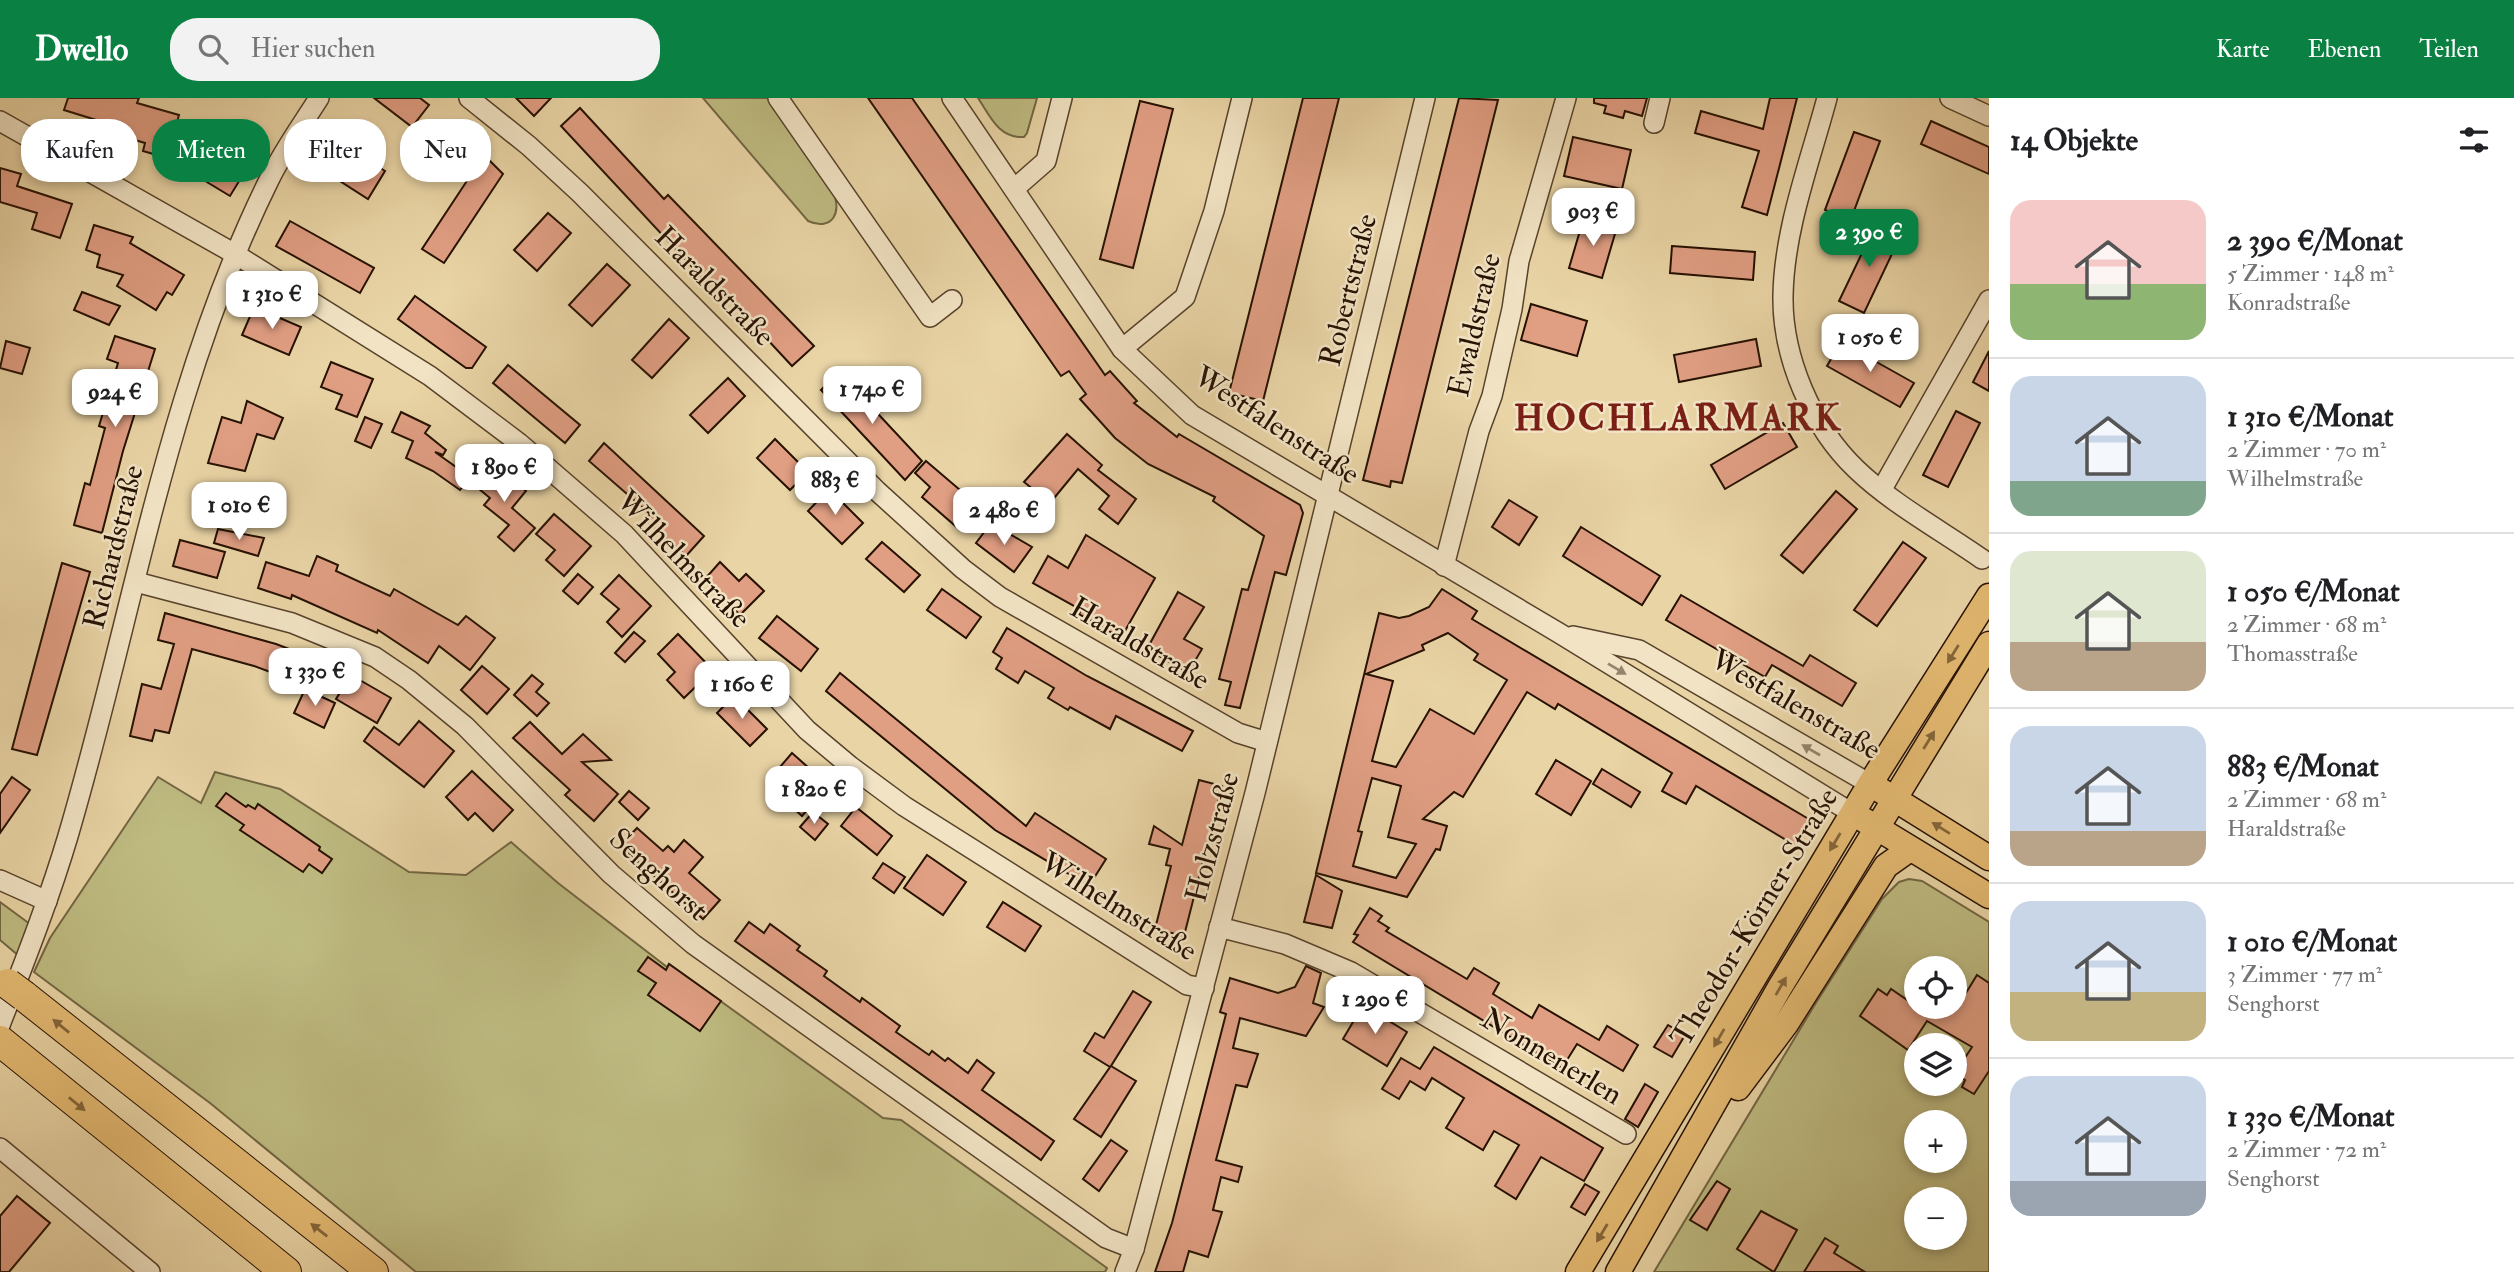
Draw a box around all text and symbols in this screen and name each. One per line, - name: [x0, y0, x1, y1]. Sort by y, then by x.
- search box: [170, 18, 660, 81]
- text: Dwello: [35, 29, 128, 70]
- icon: search: [194, 30, 232, 68]
- text: Hier suchen: [250, 33, 375, 65]
- text: Karte: [2216, 34, 2269, 65]
- text: Ebenen: [2307, 34, 2381, 65]
- text: Teilen: [2419, 34, 2479, 65]
- chip: Kaufen: [21, 119, 138, 182]
- chip: Mieten: [152, 119, 270, 182]
- chip: Filter: [284, 119, 386, 182]
- chip: Neu: [400, 119, 491, 182]
- icon: filters: [2455, 121, 2493, 159]
- text: 14 Objekte: [2010, 122, 2138, 159]
- pin: 903 €: [1544, 188, 1642, 248]
- text: 903 €: [1568, 196, 1618, 225]
- pin: 2 390 €: [1804, 209, 1934, 269]
- street label: Robertstraße: [1312, 210, 1385, 370]
- text: 2 390 €: [1835, 217, 1903, 246]
- street label: Haraldstraße: [647, 218, 783, 354]
- text: 2 390 €/Monat: [2227, 222, 2403, 259]
- icon: home: [2066, 228, 2150, 312]
- street label: Ewaldstraße: [1440, 250, 1509, 401]
- text: 5 Zimmer · 148 m²: [2227, 259, 2394, 288]
- pin: 1 310 €: [207, 272, 337, 331]
- text: 1 310 €: [242, 279, 302, 308]
- text: Konradstraße: [2227, 288, 2350, 317]
- pin: 1 050 €: [1805, 314, 1935, 374]
- text: 1 050 €: [1838, 322, 1902, 351]
- street label: Westfalenstraße: [1186, 358, 1367, 493]
- pin: 1 740 €: [807, 366, 937, 426]
- pin: 924 €: [66, 370, 164, 429]
- text: 1 740 €: [839, 374, 905, 403]
- text: 924 €: [88, 377, 142, 406]
- district label: HOCHLARMARK: [1514, 395, 1842, 442]
- text: 1 310 €/Monat: [2227, 398, 2394, 435]
- icon: home: [2066, 404, 2150, 488]
- text: 2 Zimmer · 70 m²: [2227, 435, 2386, 464]
- pin: 1 890 €: [439, 444, 569, 504]
- text: 1 890 €: [471, 452, 537, 481]
- pin: 883 €: [786, 458, 884, 517]
- street label: Richardstraße: [75, 461, 152, 633]
- text: Wilhelmstraße: [2227, 464, 2363, 493]
- text: 883 €: [811, 465, 859, 494]
- pin: 1 010 €: [174, 482, 304, 542]
- street label: Wilhelmstraße: [608, 482, 759, 636]
- pin: 2 480 €: [939, 488, 1069, 547]
- text: 1 010 €: [208, 490, 270, 519]
- text: 2 480 €: [969, 495, 1039, 524]
- text: 1 050 €/Monat: [2227, 573, 2400, 610]
- icon: home: [2066, 579, 2150, 663]
- street label: Haraldstraße: [1063, 589, 1216, 698]
- text: 2 Zimmer · 68 m²: [2227, 610, 2386, 639]
- text: Thomasstraße: [2227, 639, 2358, 668]
- street label: Westfalenstraße: [1703, 640, 1887, 768]
- one-way arrow: [1946, 644, 1959, 663]
- pin: 1 330 €: [250, 648, 380, 708]
- text: 1 330 €: [285, 656, 345, 685]
- pin: 1 160 €: [677, 662, 807, 721]
- one-way arrow: [1608, 662, 1627, 675]
- text: 1 160 €: [711, 669, 773, 698]
- one-way arrow: [1923, 730, 1936, 749]
- one-way arrow: [1801, 744, 1821, 756]
- text: 883 €/Monat: [2227, 748, 2379, 785]
- icon: home: [2066, 754, 2150, 838]
- pin: 1 820 €: [749, 766, 879, 826]
- street label: Holzstraße: [1177, 768, 1248, 906]
- text: 1 820 €: [781, 774, 847, 803]
- street label: Theodor-Körner-Straße: [1663, 781, 1846, 1053]
- text: 2 Zimmer · 68 m²: [2227, 785, 2386, 814]
- text: Haraldstraße: [2227, 814, 2346, 843]
- street label: Senghorst: [601, 820, 716, 929]
- one-way arrow: [1931, 822, 1951, 835]
- one-way arrow: [1829, 833, 1841, 852]
- street label: Wilhelmstraße: [1033, 843, 1204, 969]
- text: 1 010 €/Monat: [2227, 923, 2397, 960]
- icon: home: [2066, 929, 2150, 1013]
- map controls: [1904, 956, 1967, 1250]
- button: locate: [1904, 956, 1967, 1019]
- text: 3 Zimmer · 77 m²: [2227, 960, 2382, 989]
- pin: 1 290 €: [1310, 976, 1440, 1036]
- one-way arrow: [1775, 976, 1787, 995]
- text: 1 290 €: [1342, 984, 1408, 1013]
- text: Senghorst: [2227, 989, 2320, 1018]
- street label: Nonnenerlen: [1474, 1000, 1629, 1113]
- one-way arrow: [53, 1019, 70, 1034]
- one-way arrow: [1713, 1028, 1725, 1047]
- button: layers: [1904, 1033, 1967, 1096]
- one-way arrow: [67, 1096, 85, 1111]
- text: 1 330 €/Monat: [2227, 1098, 2395, 1135]
- icon: home: [2066, 1104, 2150, 1188]
- button: +: [1904, 1110, 1967, 1173]
- text: 2 Zimmer · 72 m²: [2227, 1135, 2386, 1164]
- text: Senghorst: [2227, 1164, 2320, 1193]
- button: −: [1904, 1187, 1967, 1250]
- one-way arrow: [310, 1223, 328, 1237]
- one-way arrow: [1596, 1224, 1609, 1243]

